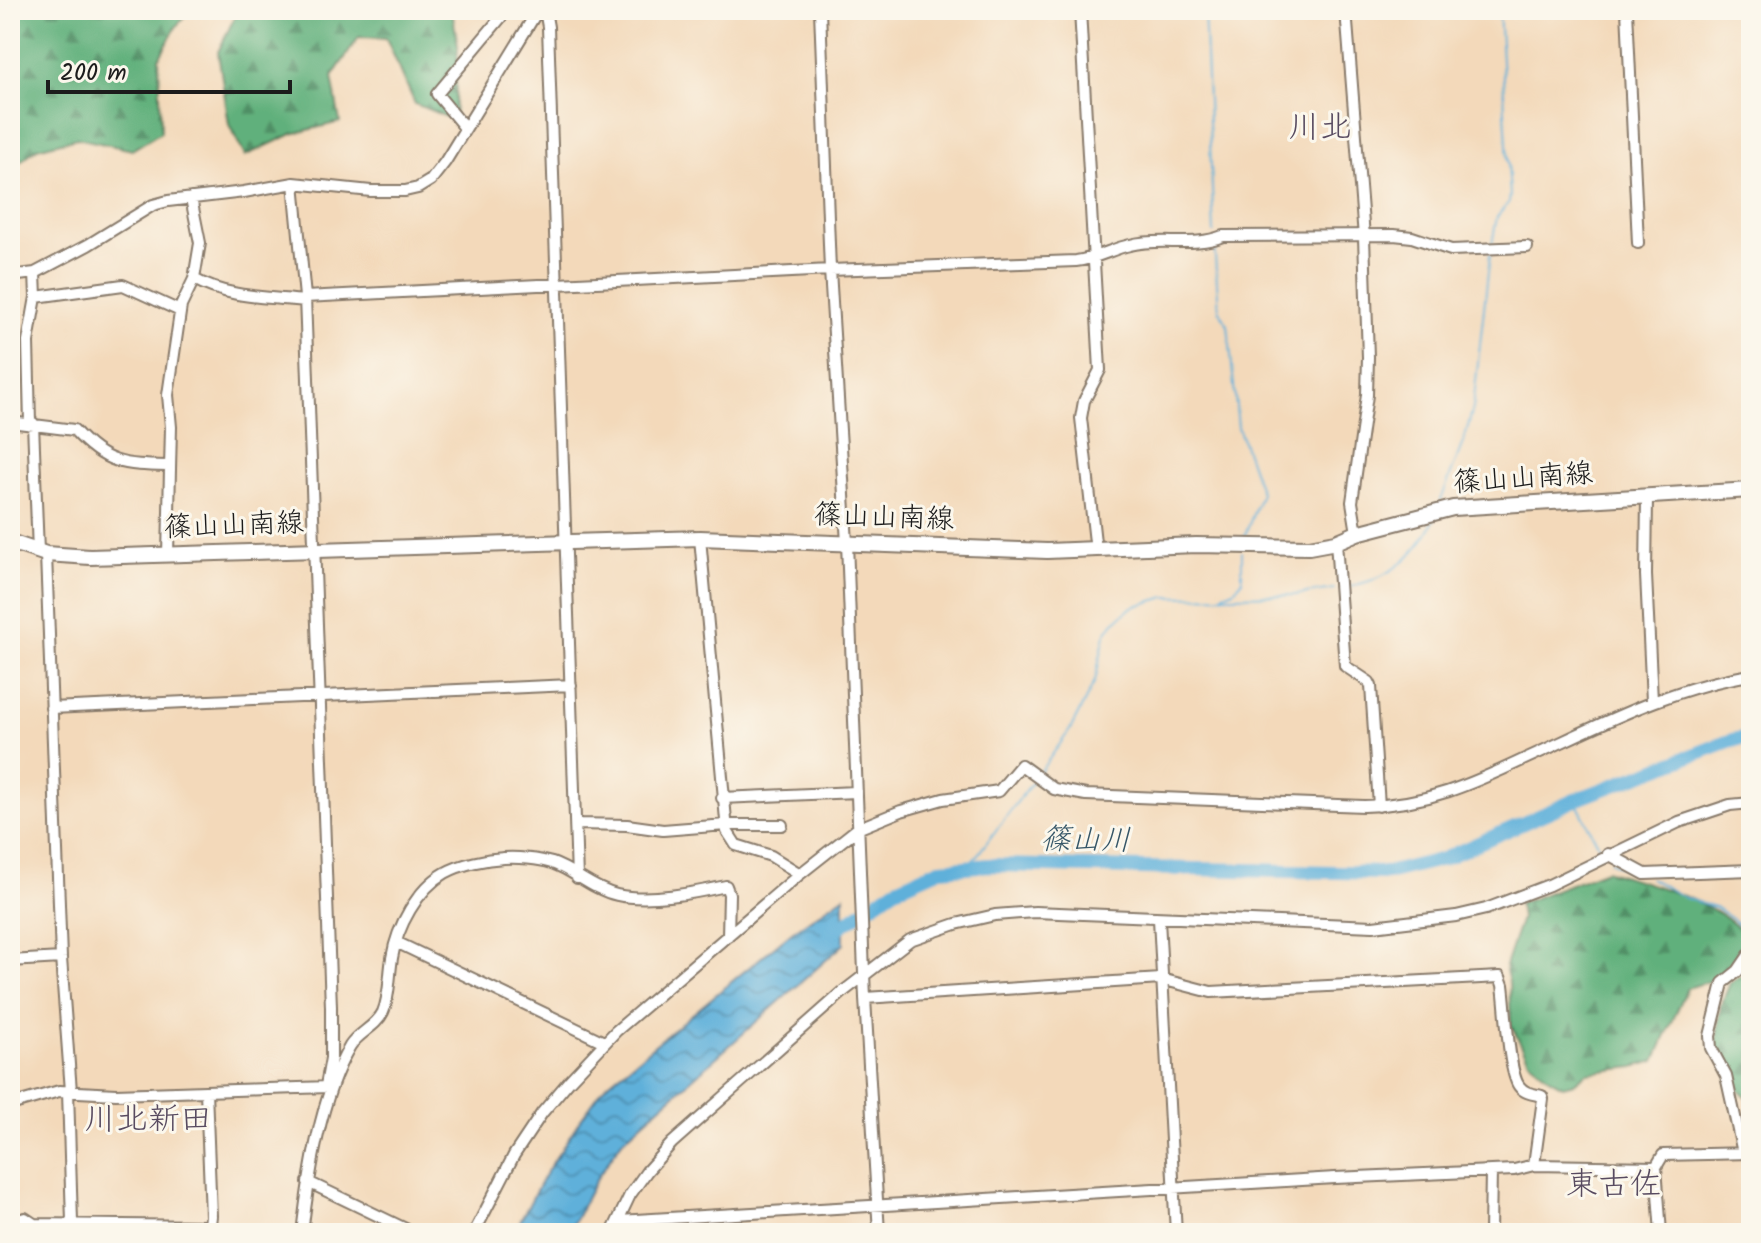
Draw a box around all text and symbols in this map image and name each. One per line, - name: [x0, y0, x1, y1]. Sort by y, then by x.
- scale bar: [48, 44, 290, 94]
- text: 200 m: [60, 54, 127, 93]
- district label: 川北: [1288, 103, 1352, 154]
- street label: 篠山山南線: [1452, 452, 1594, 506]
- street label: 篠山山南線: [813, 493, 955, 543]
- street label: 篠山山南線: [163, 501, 305, 551]
- water label: 篠山川: [1041, 816, 1131, 866]
- district label: 川北新田: [84, 1095, 212, 1146]
- district label: 東古佐: [1566, 1160, 1662, 1211]

